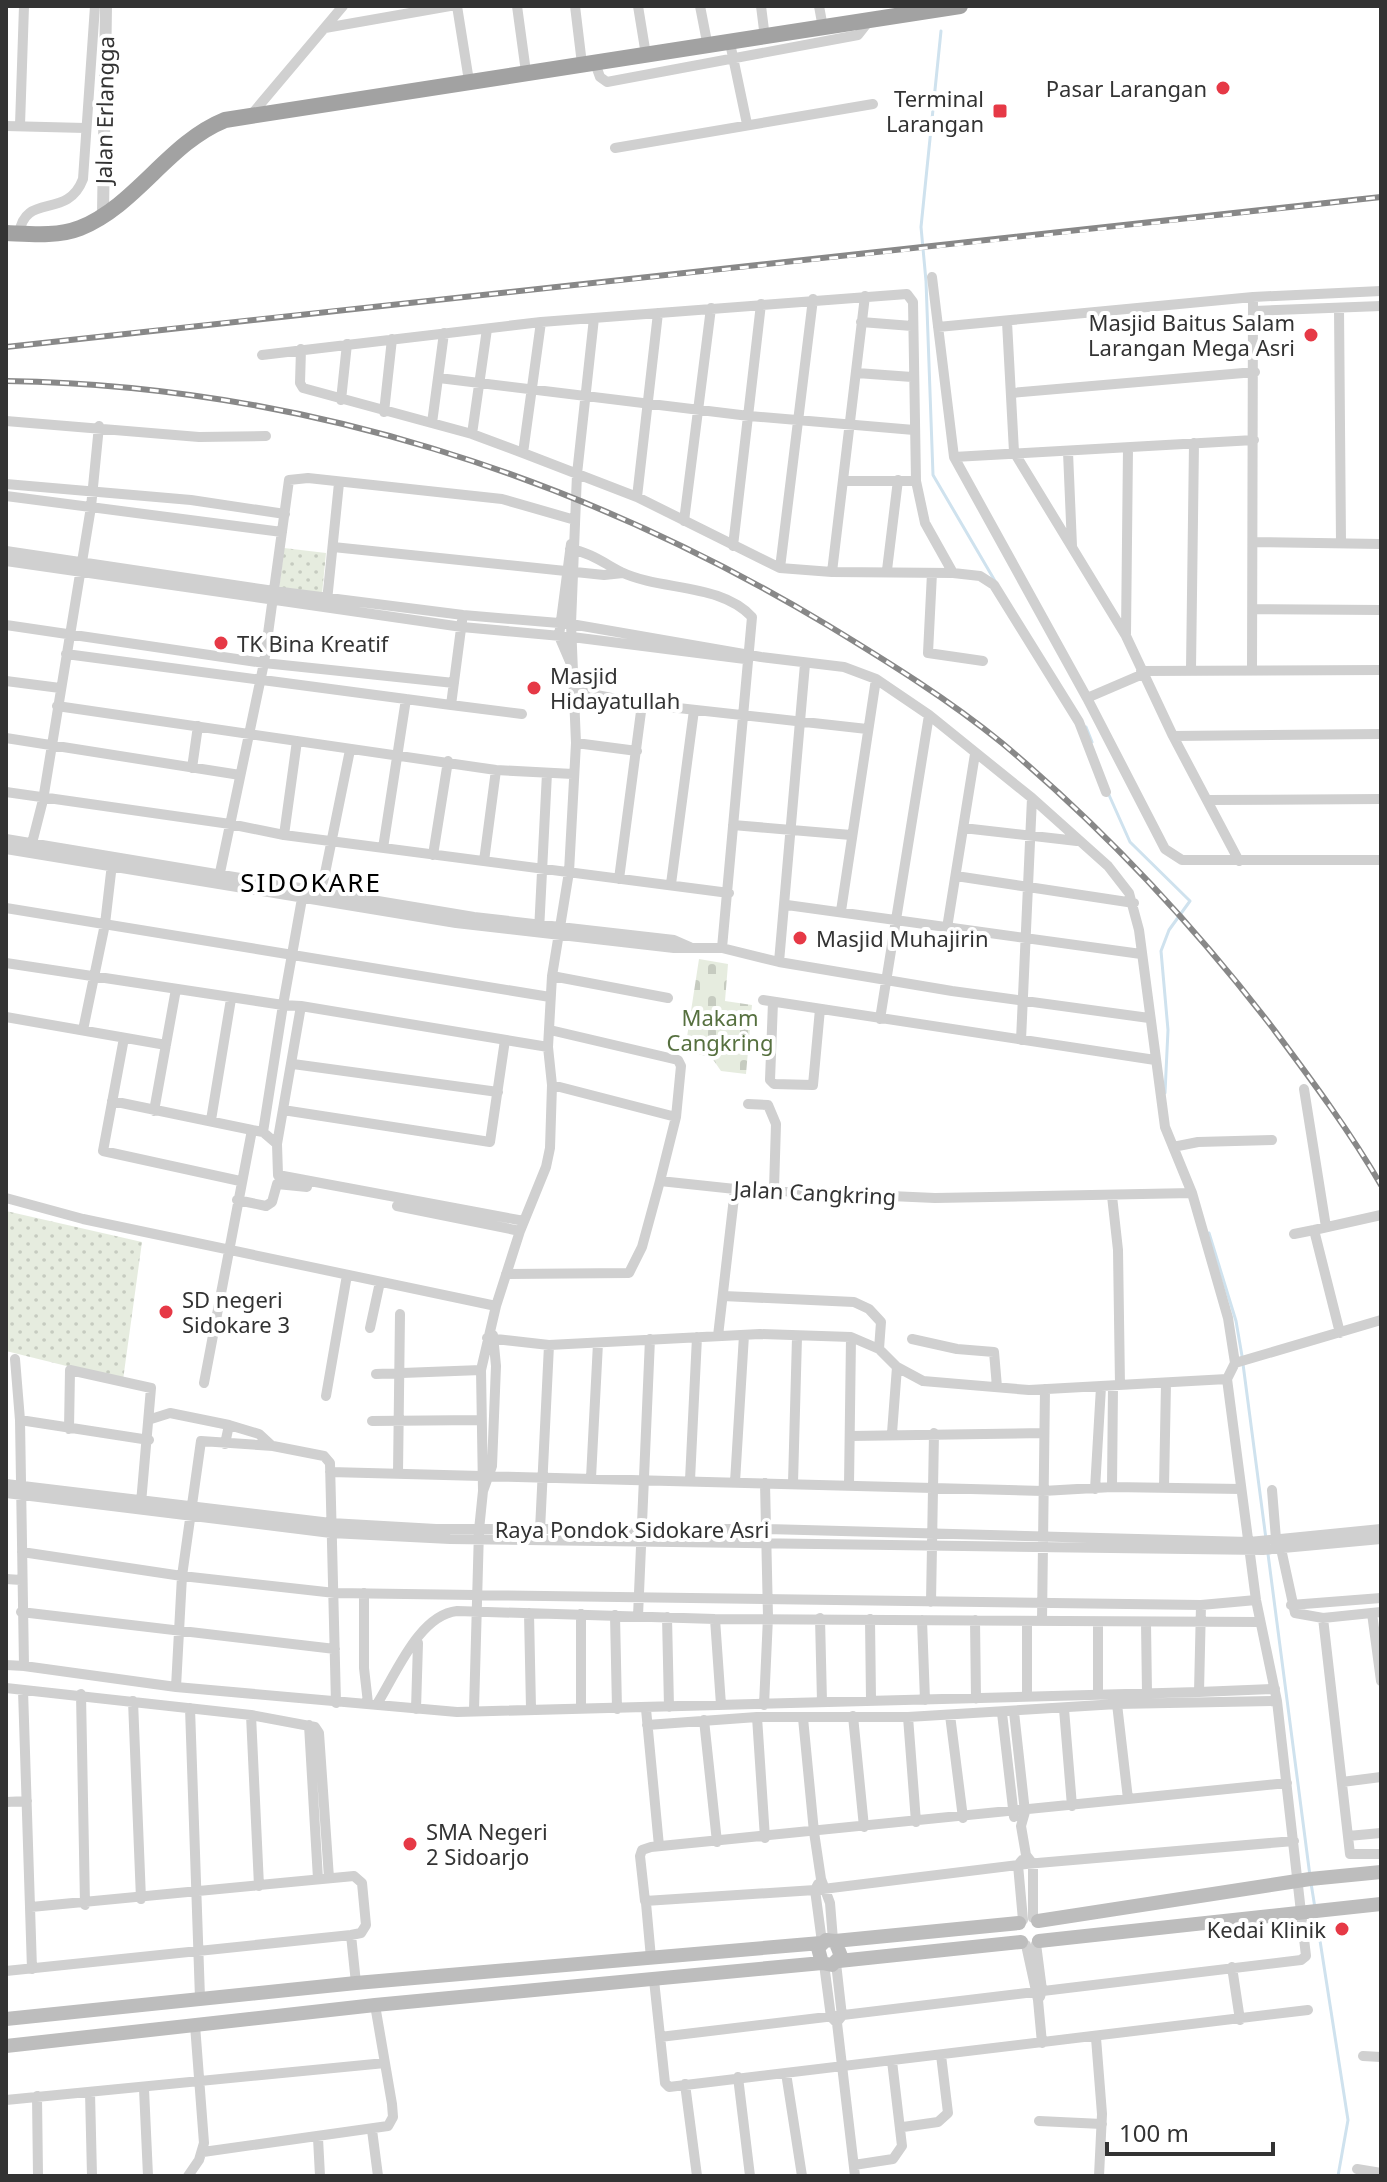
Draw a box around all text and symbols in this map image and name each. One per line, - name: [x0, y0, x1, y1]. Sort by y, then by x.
- street label: Jalan Erlangga: [88, 36, 120, 186]
- place label: Pasar Larangan: [1046, 73, 1207, 103]
- marker: Pasar Larangan: [1214, 79, 1232, 97]
- place label: Terminal Larangan: [886, 83, 984, 138]
- marker: Terminal Larangan: [991, 102, 1009, 120]
- place label: Masjid Baitus Salam Larangan Mega Asri: [1088, 307, 1295, 362]
- marker: Masjid Baitus Salam Larangan Mega Asri: [1302, 326, 1320, 344]
- place label: TK Bina Kreatif: [237, 628, 390, 658]
- marker: TK Bina Kreatif: [212, 634, 230, 652]
- place label: Masjid Hidayatullah: [550, 660, 680, 715]
- marker: Masjid Hidayatullah: [525, 679, 543, 697]
- district label: SIDOKARE: [240, 864, 382, 900]
- place label: Masjid Muhajirin: [816, 923, 989, 953]
- marker: Masjid Muhajirin: [791, 929, 809, 947]
- park label: Makam Cangkring: [666, 1002, 774, 1057]
- street label: Jalan Cangkring: [731, 1173, 897, 1211]
- place label: SD negeri Sidokare 3: [182, 1284, 290, 1339]
- marker: SD negeri Sidokare 3: [157, 1303, 175, 1321]
- street label: Raya Pondok Sidokare Asri: [495, 1514, 769, 1544]
- place label: SMA Negeri 2 Sidoarjo: [426, 1816, 548, 1871]
- marker: SMA Negeri 2 Sidoarjo: [401, 1835, 419, 1853]
- place label: Kedai Klinik: [1207, 1914, 1326, 1944]
- marker: Kedai Klinik: [1333, 1920, 1351, 1938]
- scale bar: [1107, 2106, 1273, 2156]
- text: 100 m: [1119, 2116, 1189, 2149]

